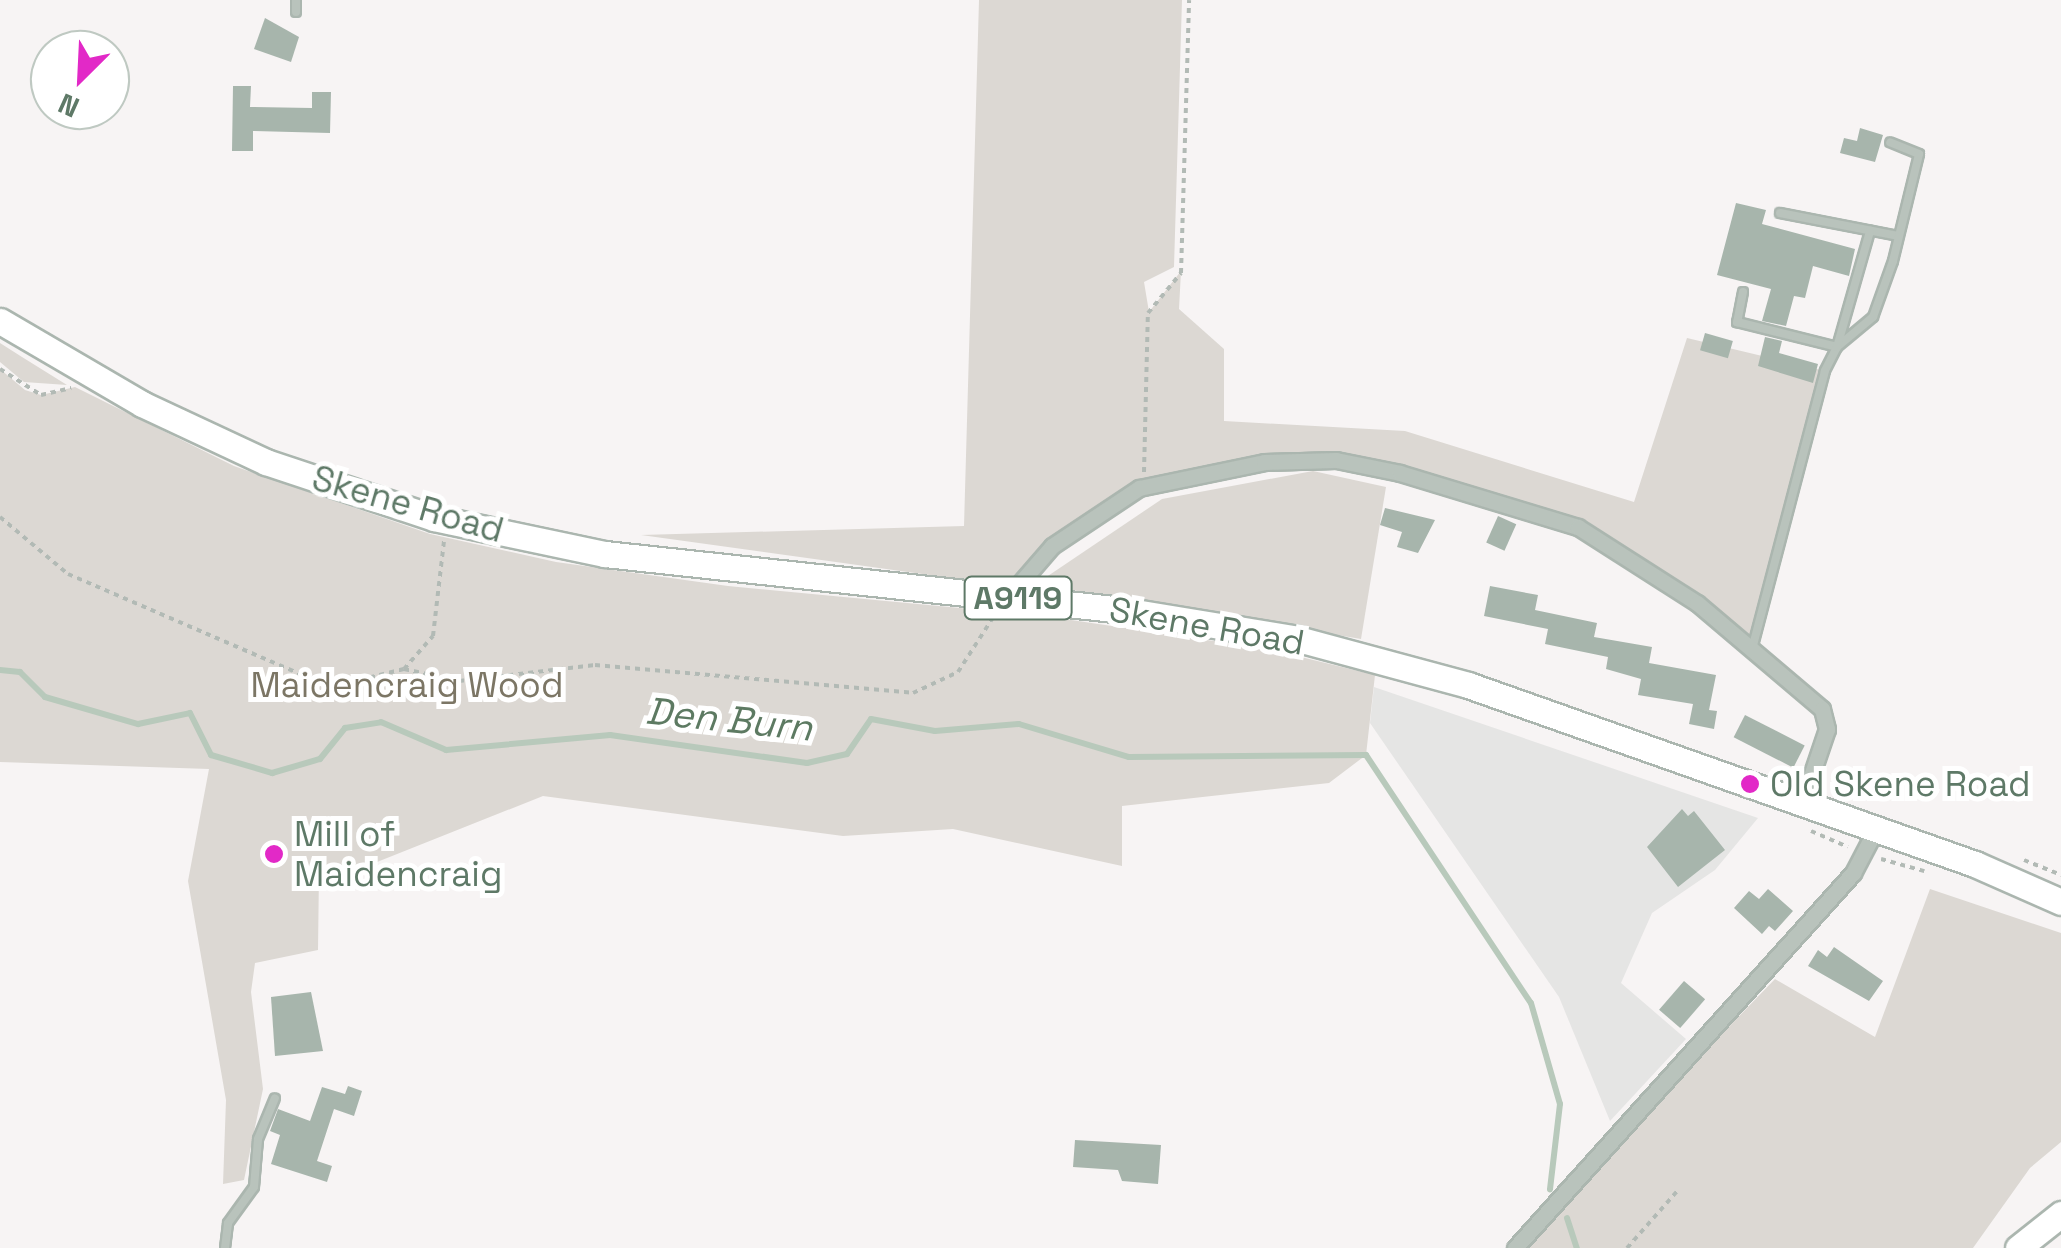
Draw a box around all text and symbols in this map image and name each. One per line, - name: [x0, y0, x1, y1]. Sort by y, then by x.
- north arrow: [30, 30, 130, 130]
- text: N: [53, 85, 85, 126]
- street label: Skene Road: [307, 457, 509, 551]
- road number: A9119: [963, 571, 1073, 625]
- street label: Skene Road: [1106, 588, 1308, 664]
- park label: Maidencraig Wood: [250, 664, 564, 706]
- water label: Den Burn: [644, 689, 814, 751]
- place label: Old Skene Road: [1770, 763, 2031, 805]
- marker: Old Skene Road: [1739, 773, 1761, 795]
- place label: Mill of Maidencraig: [294, 813, 502, 895]
- marker: Mill of Maidencraig: [263, 843, 285, 865]

